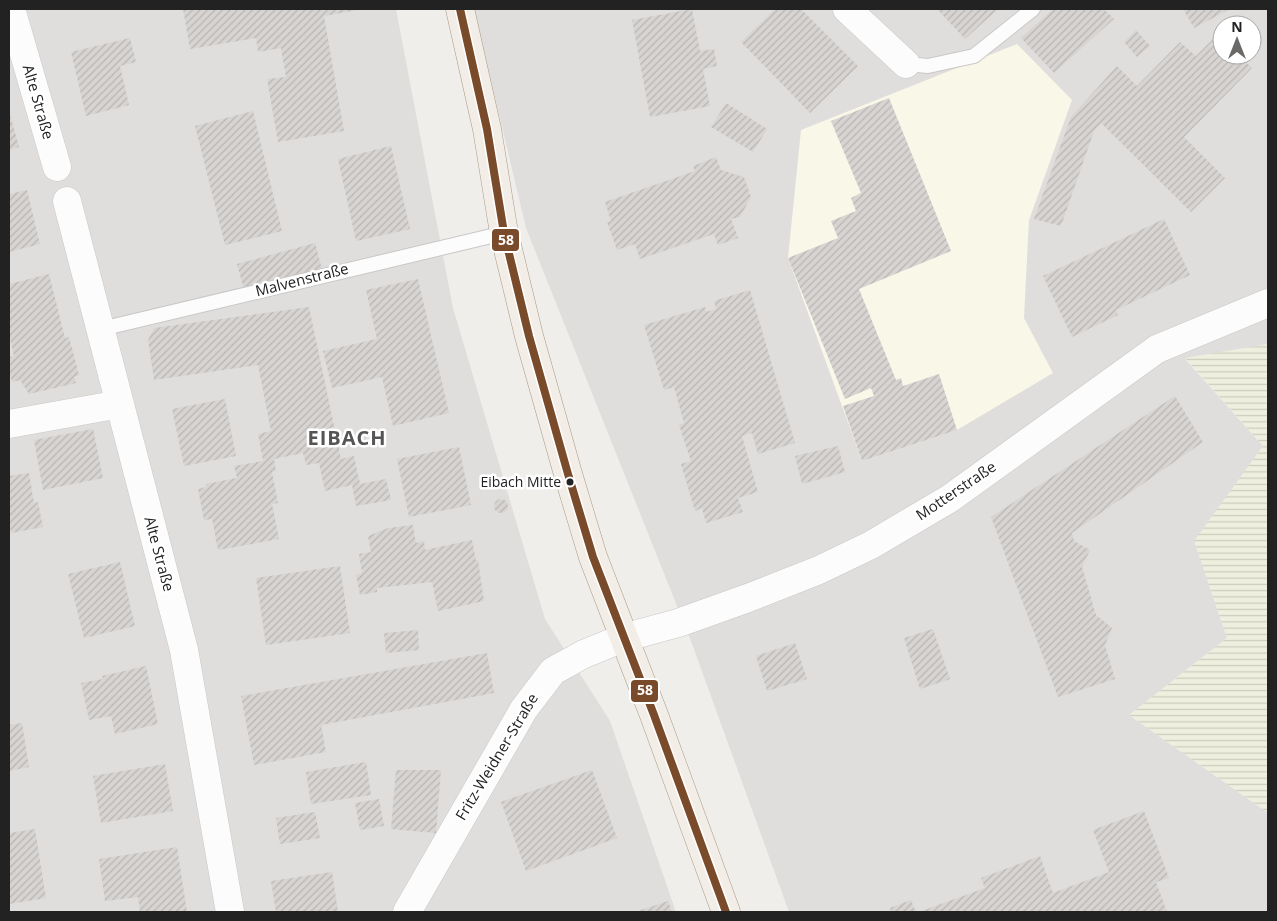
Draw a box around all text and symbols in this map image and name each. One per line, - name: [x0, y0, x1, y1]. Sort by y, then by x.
- north arrow: [1212, 15, 1262, 65]
- text: N: [1231, 17, 1243, 36]
- street label: Alte Straße: [19, 62, 59, 141]
- line badge: 58: [491, 228, 520, 252]
- text: 58: [498, 230, 514, 249]
- street label: Malvenstraße: [253, 258, 350, 300]
- district label: EIBACH: [307, 424, 387, 451]
- street label: Motterstraße: [912, 456, 999, 524]
- place label: Eibach Mitte: [480, 472, 561, 491]
- marker: Eibach Mitte: [565, 477, 575, 487]
- street label: Alte Straße: [140, 514, 180, 593]
- line badge: 58: [630, 679, 659, 703]
- text: 58: [637, 680, 653, 699]
- street label: Fritz-Weidner-Straße: [450, 689, 542, 824]

